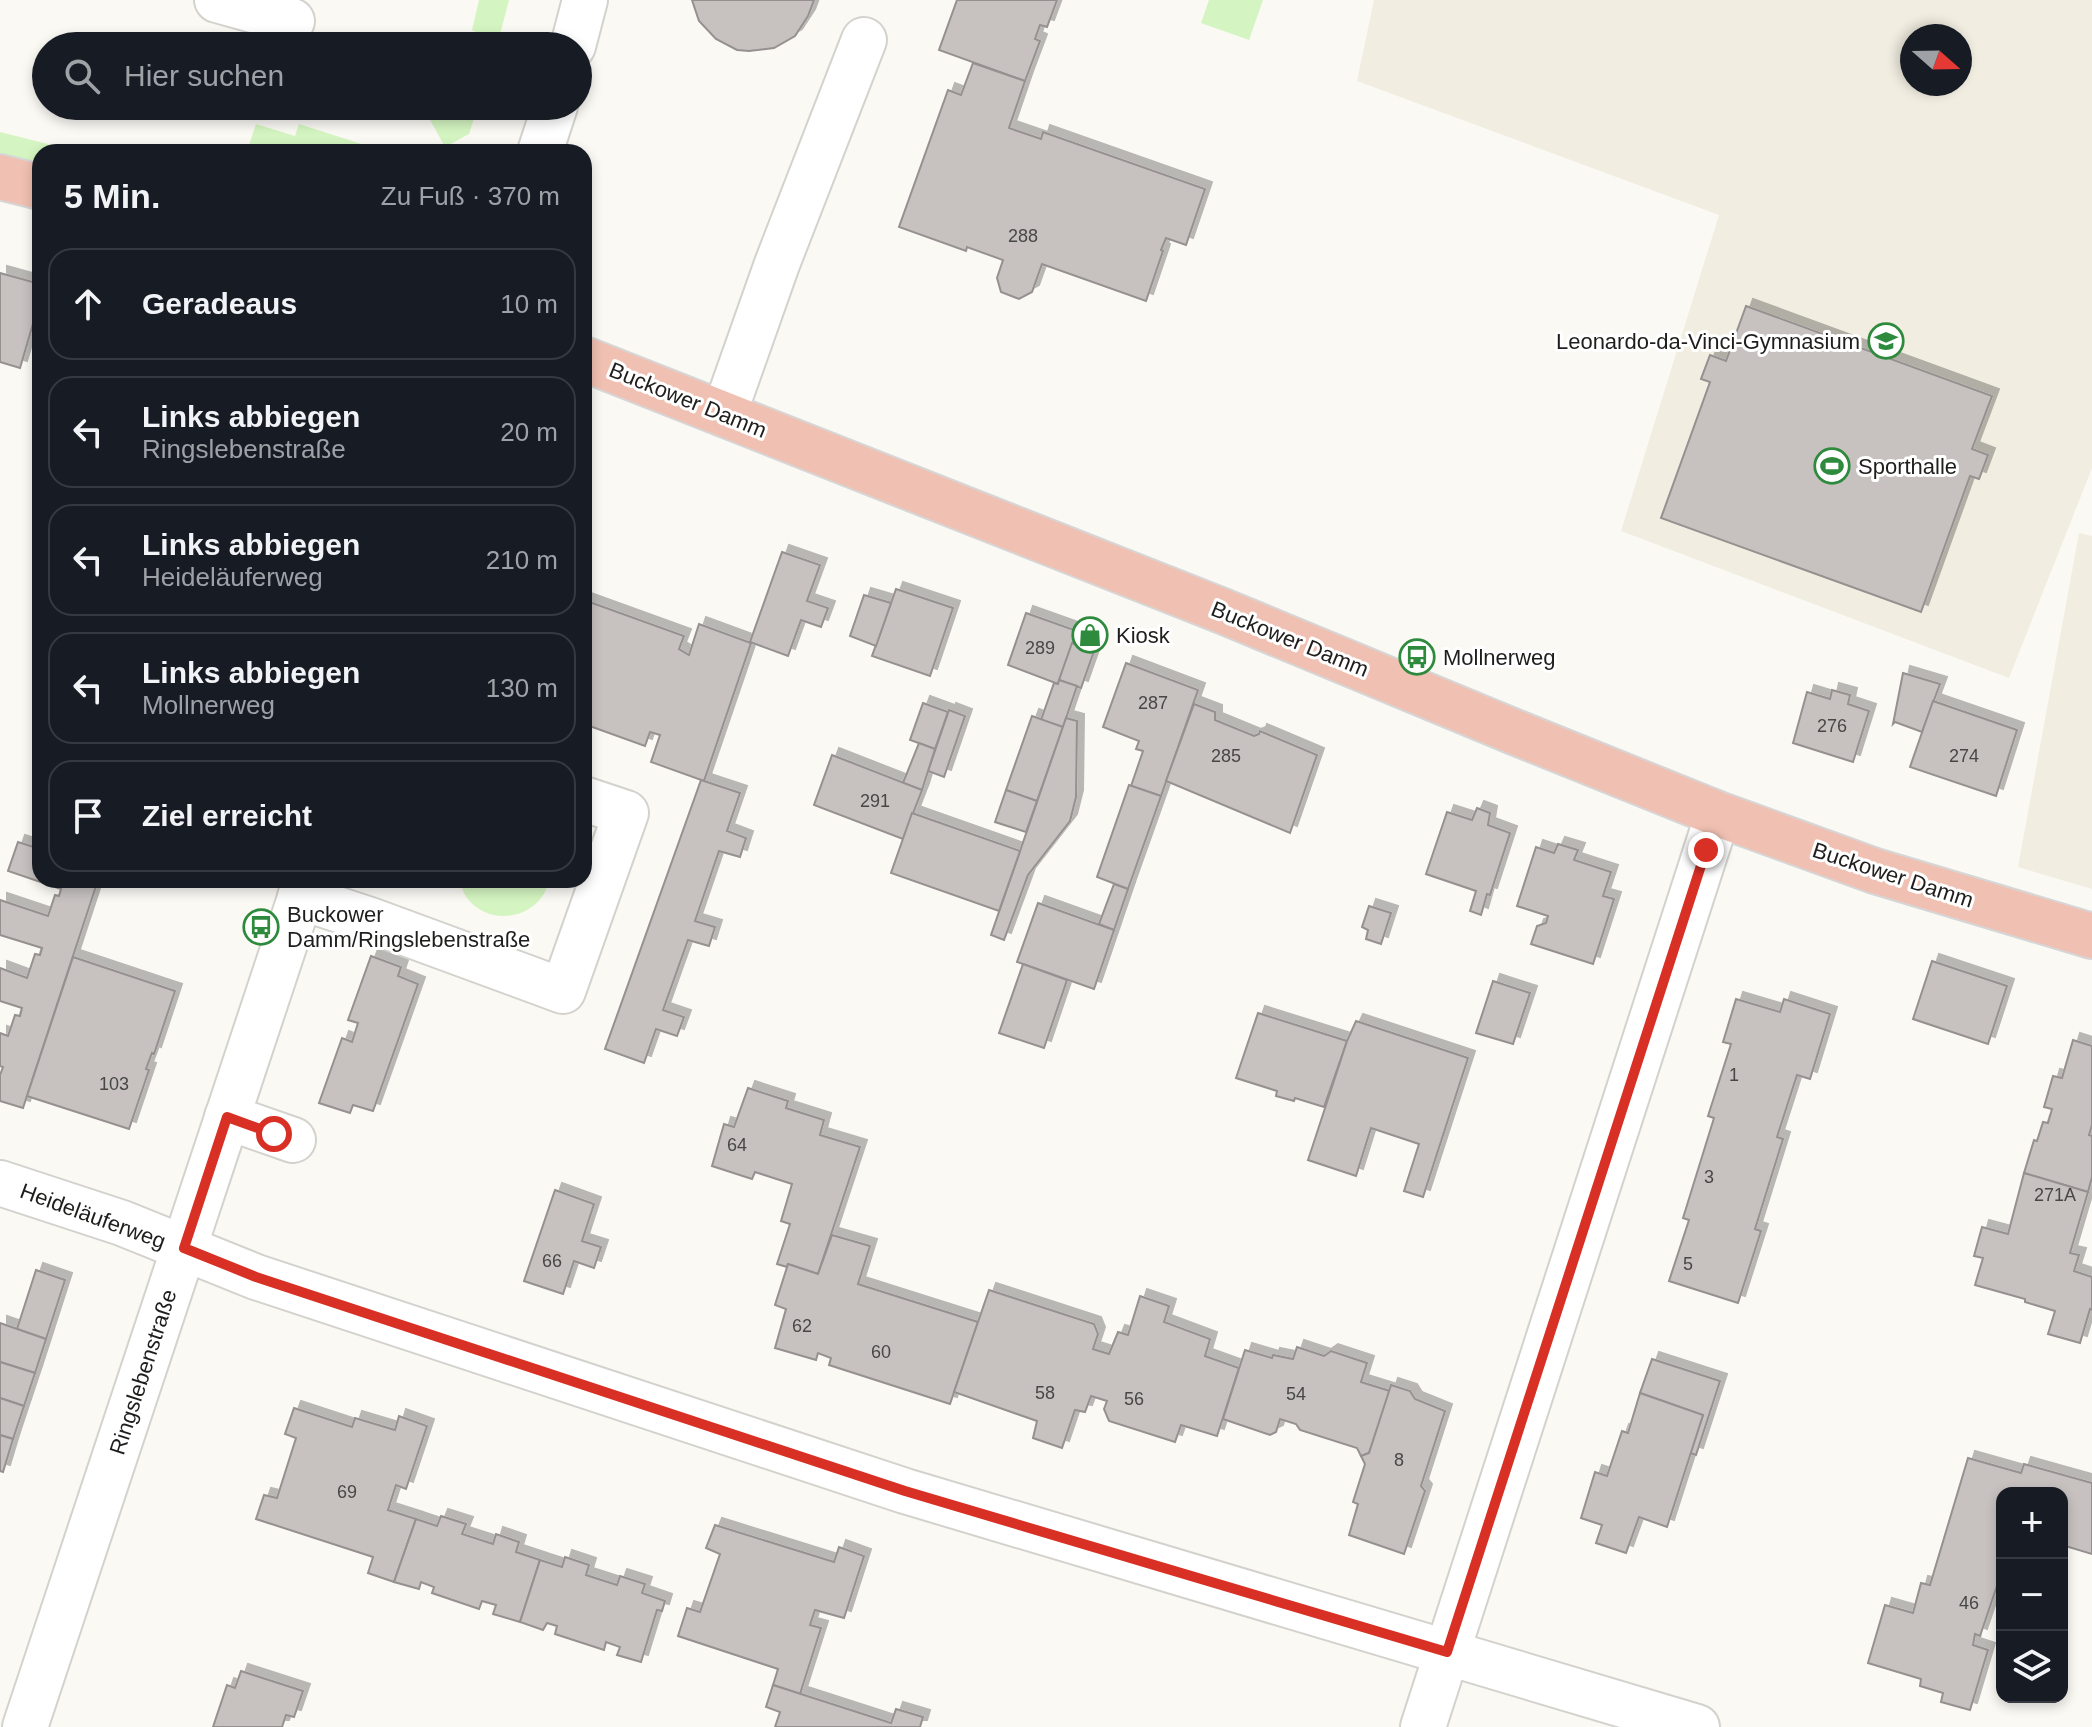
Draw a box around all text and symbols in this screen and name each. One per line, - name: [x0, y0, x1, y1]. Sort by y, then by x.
- north arrow: [1900, 24, 1972, 96]
- search box: [32, 32, 592, 120]
- icon: search: [60, 54, 104, 98]
- text: Hier suchen: [124, 59, 284, 92]
- text: 5 Min.: [64, 177, 160, 215]
- text: Zu Fuß · 370 m: [381, 181, 560, 211]
- house number: 288: [1008, 226, 1038, 246]
- icon: ahead: [66, 282, 110, 326]
- text: Geradeaus: [142, 287, 297, 320]
- text: 10 m: [500, 289, 558, 319]
- school or university icon: Leonardo-da-Vinci-Gymnasium: [1867, 322, 1905, 360]
- place label: Leonardo-da-Vinci-Gymnasium: [1556, 329, 1860, 354]
- street label: Buckower Damm: [606, 357, 770, 443]
- text: Links abbiegen: [142, 400, 360, 433]
- icon: left: [66, 410, 110, 454]
- text: 20 m: [500, 417, 558, 447]
- text: Ringslebenstraße: [142, 434, 346, 464]
- sports icon: Sporthalle: [1813, 447, 1851, 485]
- place label: Sporthalle: [1858, 454, 1957, 479]
- text: Links abbiegen: [142, 528, 360, 561]
- icon: left: [66, 538, 110, 582]
- text: 210 m: [486, 545, 558, 575]
- text: Heideläuferweg: [142, 562, 323, 592]
- street label: Buckower Damm: [1208, 596, 1372, 682]
- shop icon: Kiosk: [1071, 616, 1109, 654]
- place label: Kiosk: [1116, 623, 1171, 648]
- house number: 289: [1025, 638, 1055, 658]
- bus stop icon: Mollnerweg: [1398, 638, 1436, 676]
- place label: Mollnerweg: [1443, 645, 1556, 670]
- text: Links abbiegen: [142, 656, 360, 689]
- icon: left: [66, 666, 110, 710]
- text: 130 m: [486, 673, 558, 703]
- text: Mollnerweg: [142, 690, 275, 720]
- house number: 287: [1138, 693, 1168, 713]
- house number: 276: [1817, 716, 1847, 736]
- house number: 285: [1211, 746, 1241, 766]
- house number: 274: [1949, 746, 1979, 766]
- house number: 291: [860, 791, 890, 811]
- icon: arrive: [66, 794, 110, 838]
- text: Ziel erreicht: [142, 799, 312, 832]
- route end: [1688, 832, 1724, 868]
- street label: Buckower Damm: [1809, 837, 1977, 913]
- place label: Buckower Damm/Ringslebenstraße: [287, 902, 530, 952]
- bus stop icon: Buckower Damm/Ringslebenstraße: [242, 908, 280, 946]
- house number: 1: [1729, 1065, 1739, 1085]
- house number: 103: [99, 1074, 129, 1094]
- route start: [256, 1116, 292, 1152]
- house number: 64: [727, 1135, 747, 1155]
- house number: 3: [1704, 1167, 1714, 1187]
- street label: Heideläuferweg: [17, 1178, 169, 1254]
- house number: 271A: [2034, 1185, 2076, 1205]
- house number: 66: [542, 1251, 562, 1271]
- house number: 5: [1683, 1254, 1693, 1274]
- street label: Ringslebenstraße: [104, 1286, 182, 1458]
- house number: 62: [792, 1316, 812, 1336]
- house number: 60: [871, 1342, 891, 1362]
- house number: 58: [1035, 1383, 1055, 1403]
- house number: 54: [1286, 1384, 1306, 1404]
- house number: 56: [1124, 1389, 1144, 1409]
- house number: 8: [1394, 1450, 1404, 1470]
- house number: 69: [337, 1482, 357, 1502]
- map controls: [1996, 1487, 2068, 1703]
- button: +: [1996, 1487, 2068, 1559]
- button: −: [1996, 1559, 2068, 1631]
- house number: 46: [1959, 1593, 1979, 1613]
- button: layers: [1996, 1631, 2068, 1703]

